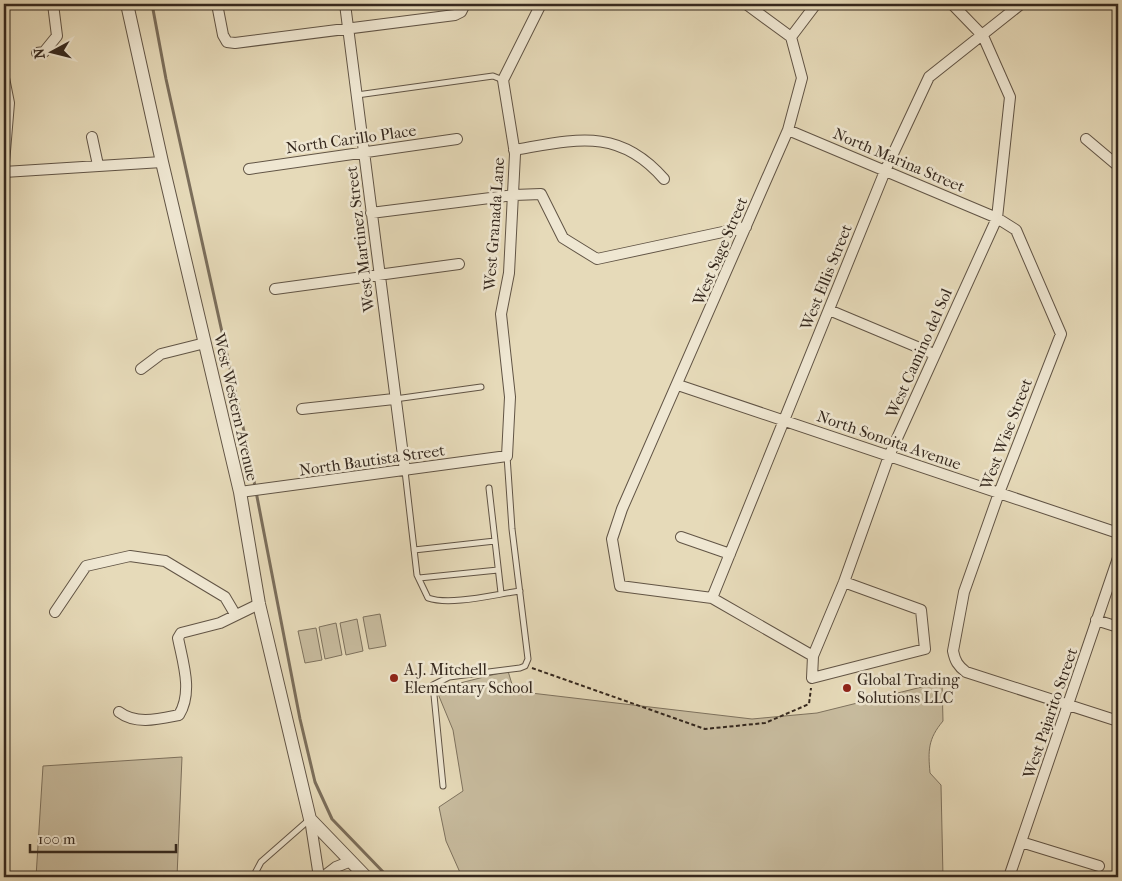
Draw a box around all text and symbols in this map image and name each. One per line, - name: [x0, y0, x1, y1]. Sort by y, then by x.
- north arrow: [28, 28, 78, 78]
- text: N: [30, 47, 49, 60]
- street label: North Carillo Place: [285, 120, 417, 158]
- street label: North Marina Street: [830, 124, 968, 196]
- street label: West Granada Lane: [480, 157, 508, 292]
- street label: West Martinez Street: [342, 165, 378, 314]
- street label: West Sage Street: [688, 194, 751, 309]
- street label: West Ellis Street: [796, 221, 856, 334]
- street label: West Camino del Sol: [882, 285, 956, 422]
- street label: West Western Avenue: [210, 330, 262, 483]
- street label: West Wise Street: [976, 376, 1036, 493]
- street label: North Sonoita Avenue: [814, 406, 964, 474]
- street label: North Bautista Street: [298, 440, 446, 480]
- street label: West Pajarito Street: [1018, 645, 1081, 782]
- place label: A.J. Mitchell Elementary School: [403, 660, 533, 697]
- place label: Global Trading Solutions LLC: [857, 670, 960, 707]
- marker: A.J. Mitchell Elementary School: [388, 672, 400, 684]
- marker: Global Trading Solutions LLC: [841, 682, 853, 694]
- scale bar: [30, 821, 176, 853]
- text: 100 m: [38, 830, 76, 848]

